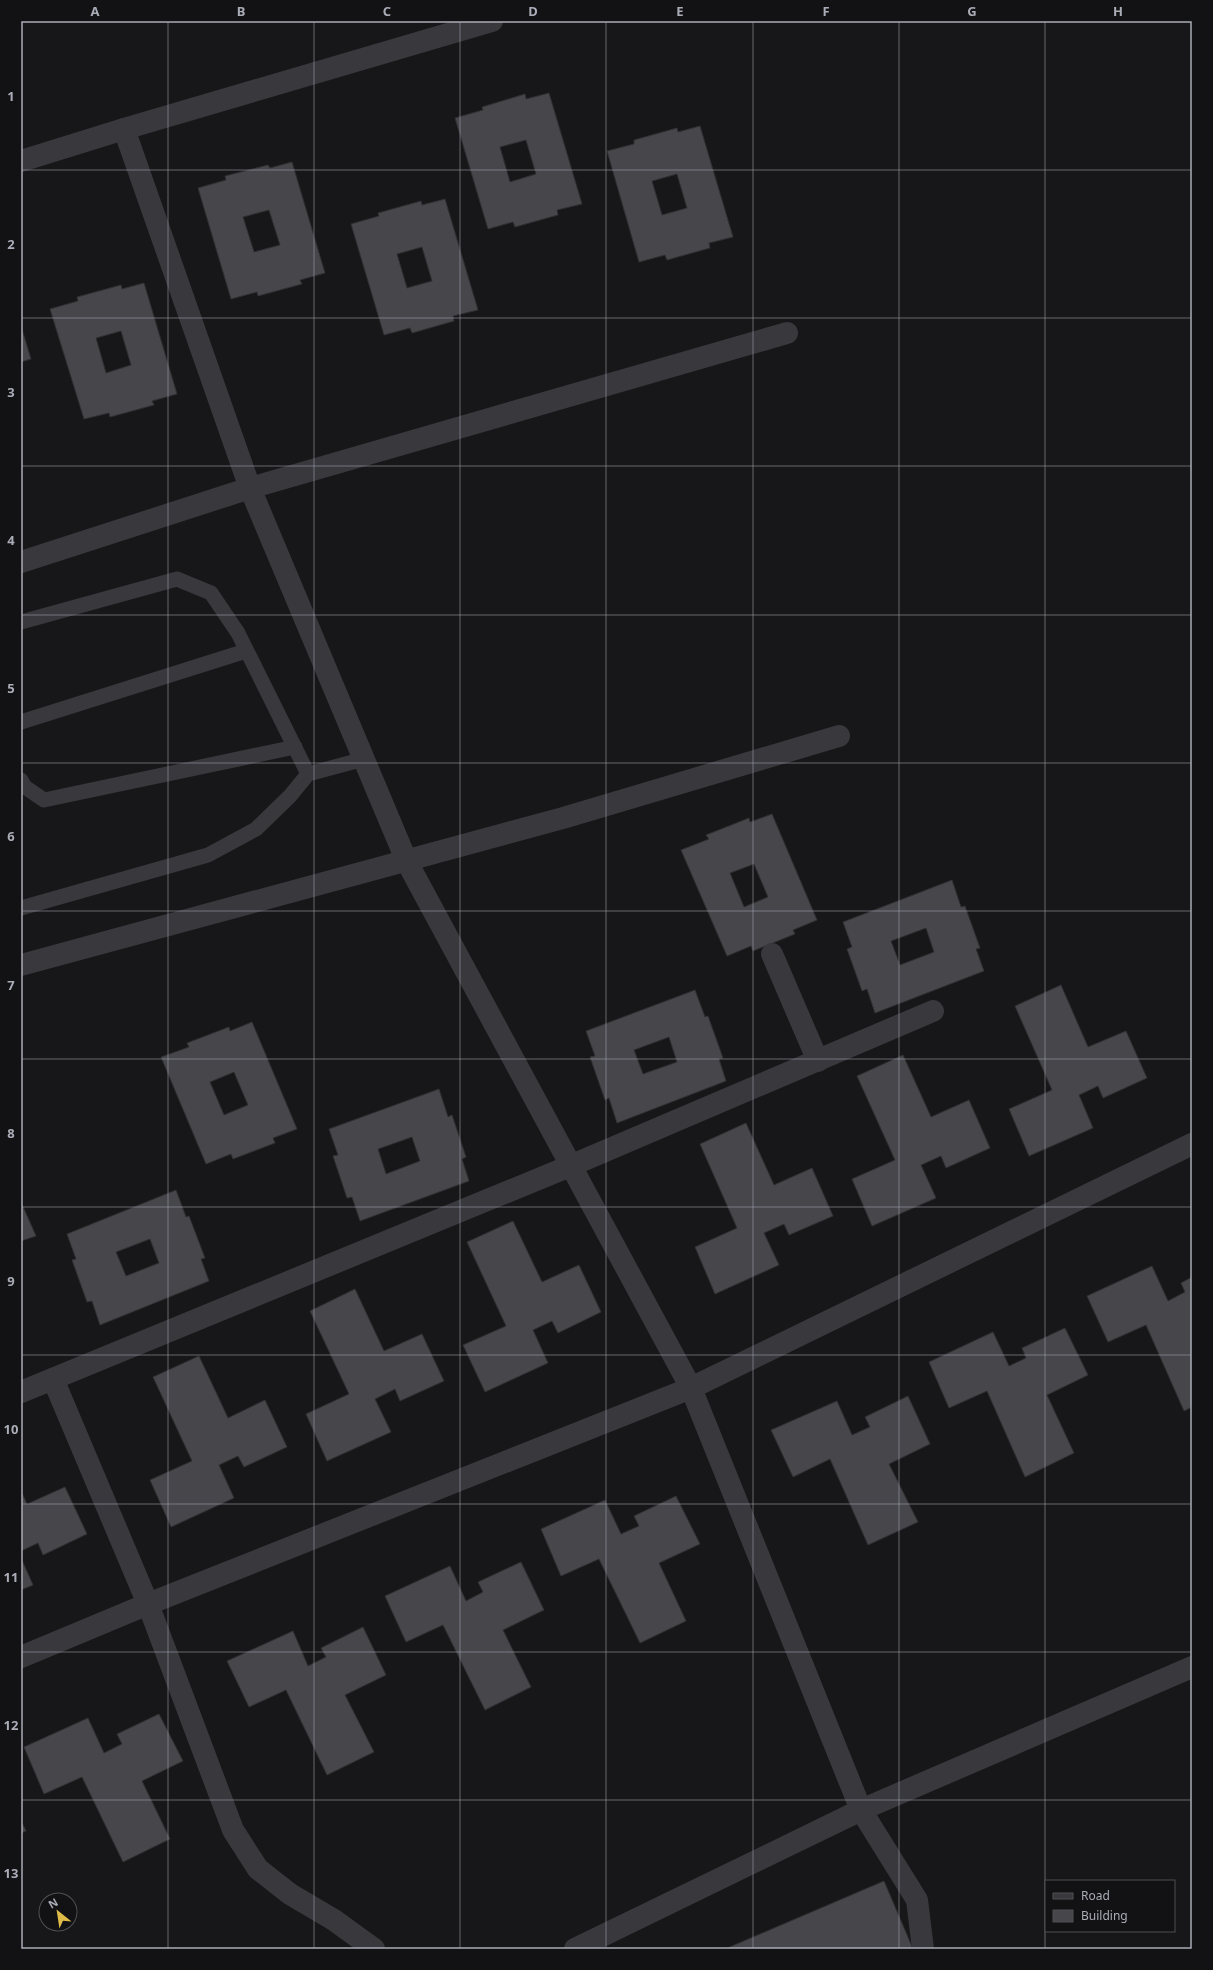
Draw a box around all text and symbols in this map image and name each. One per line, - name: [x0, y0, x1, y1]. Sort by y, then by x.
- text: A: [91, 2, 100, 20]
- text: B: [237, 2, 245, 20]
- text: C: [383, 2, 391, 20]
- text: D: [528, 2, 538, 20]
- text: E: [676, 2, 684, 20]
- text: F: [822, 2, 830, 20]
- text: G: [967, 2, 977, 20]
- text: H: [1113, 2, 1123, 20]
- text: 1: [7, 87, 15, 105]
- text: 2: [7, 235, 15, 253]
- text: 3: [7, 383, 15, 401]
- text: 4: [7, 531, 15, 549]
- text: 5: [7, 679, 15, 697]
- text: 6: [7, 827, 15, 845]
- text: 7: [7, 976, 15, 994]
- text: 8: [7, 1124, 15, 1142]
- text: 9: [7, 1272, 15, 1290]
- text: 10: [4, 1420, 18, 1438]
- text: 11: [4, 1568, 18, 1586]
- text: 12: [4, 1716, 18, 1734]
- text: 13: [4, 1864, 18, 1882]
- legend: [1045, 1880, 1175, 1932]
- text: Road: [1081, 1887, 1110, 1904]
- north arrow: [38, 1892, 78, 1932]
- text: N: [45, 1894, 60, 1912]
- text: Building: [1081, 1907, 1128, 1924]

